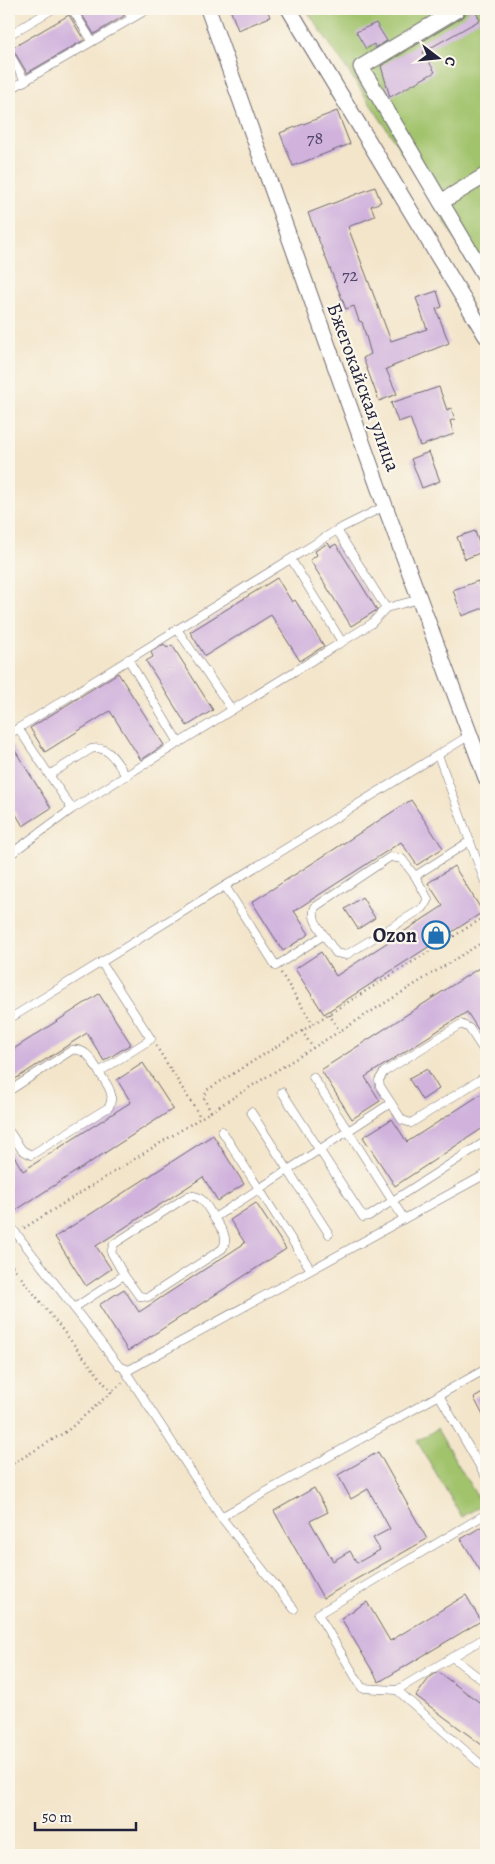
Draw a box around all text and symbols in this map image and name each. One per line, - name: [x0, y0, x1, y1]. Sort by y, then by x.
- north arrow: [412, 32, 462, 82]
- text: С: [440, 55, 460, 69]
- house number: 78: [307, 126, 323, 150]
- house number: 72: [342, 263, 358, 287]
- street label: Бжегокайская улица: [320, 299, 407, 476]
- shop icon: Ozon: [421, 920, 451, 950]
- place label: Ozon: [373, 922, 417, 949]
- scale bar: [35, 1799, 136, 1831]
- text: 50 m: [42, 1807, 72, 1827]

